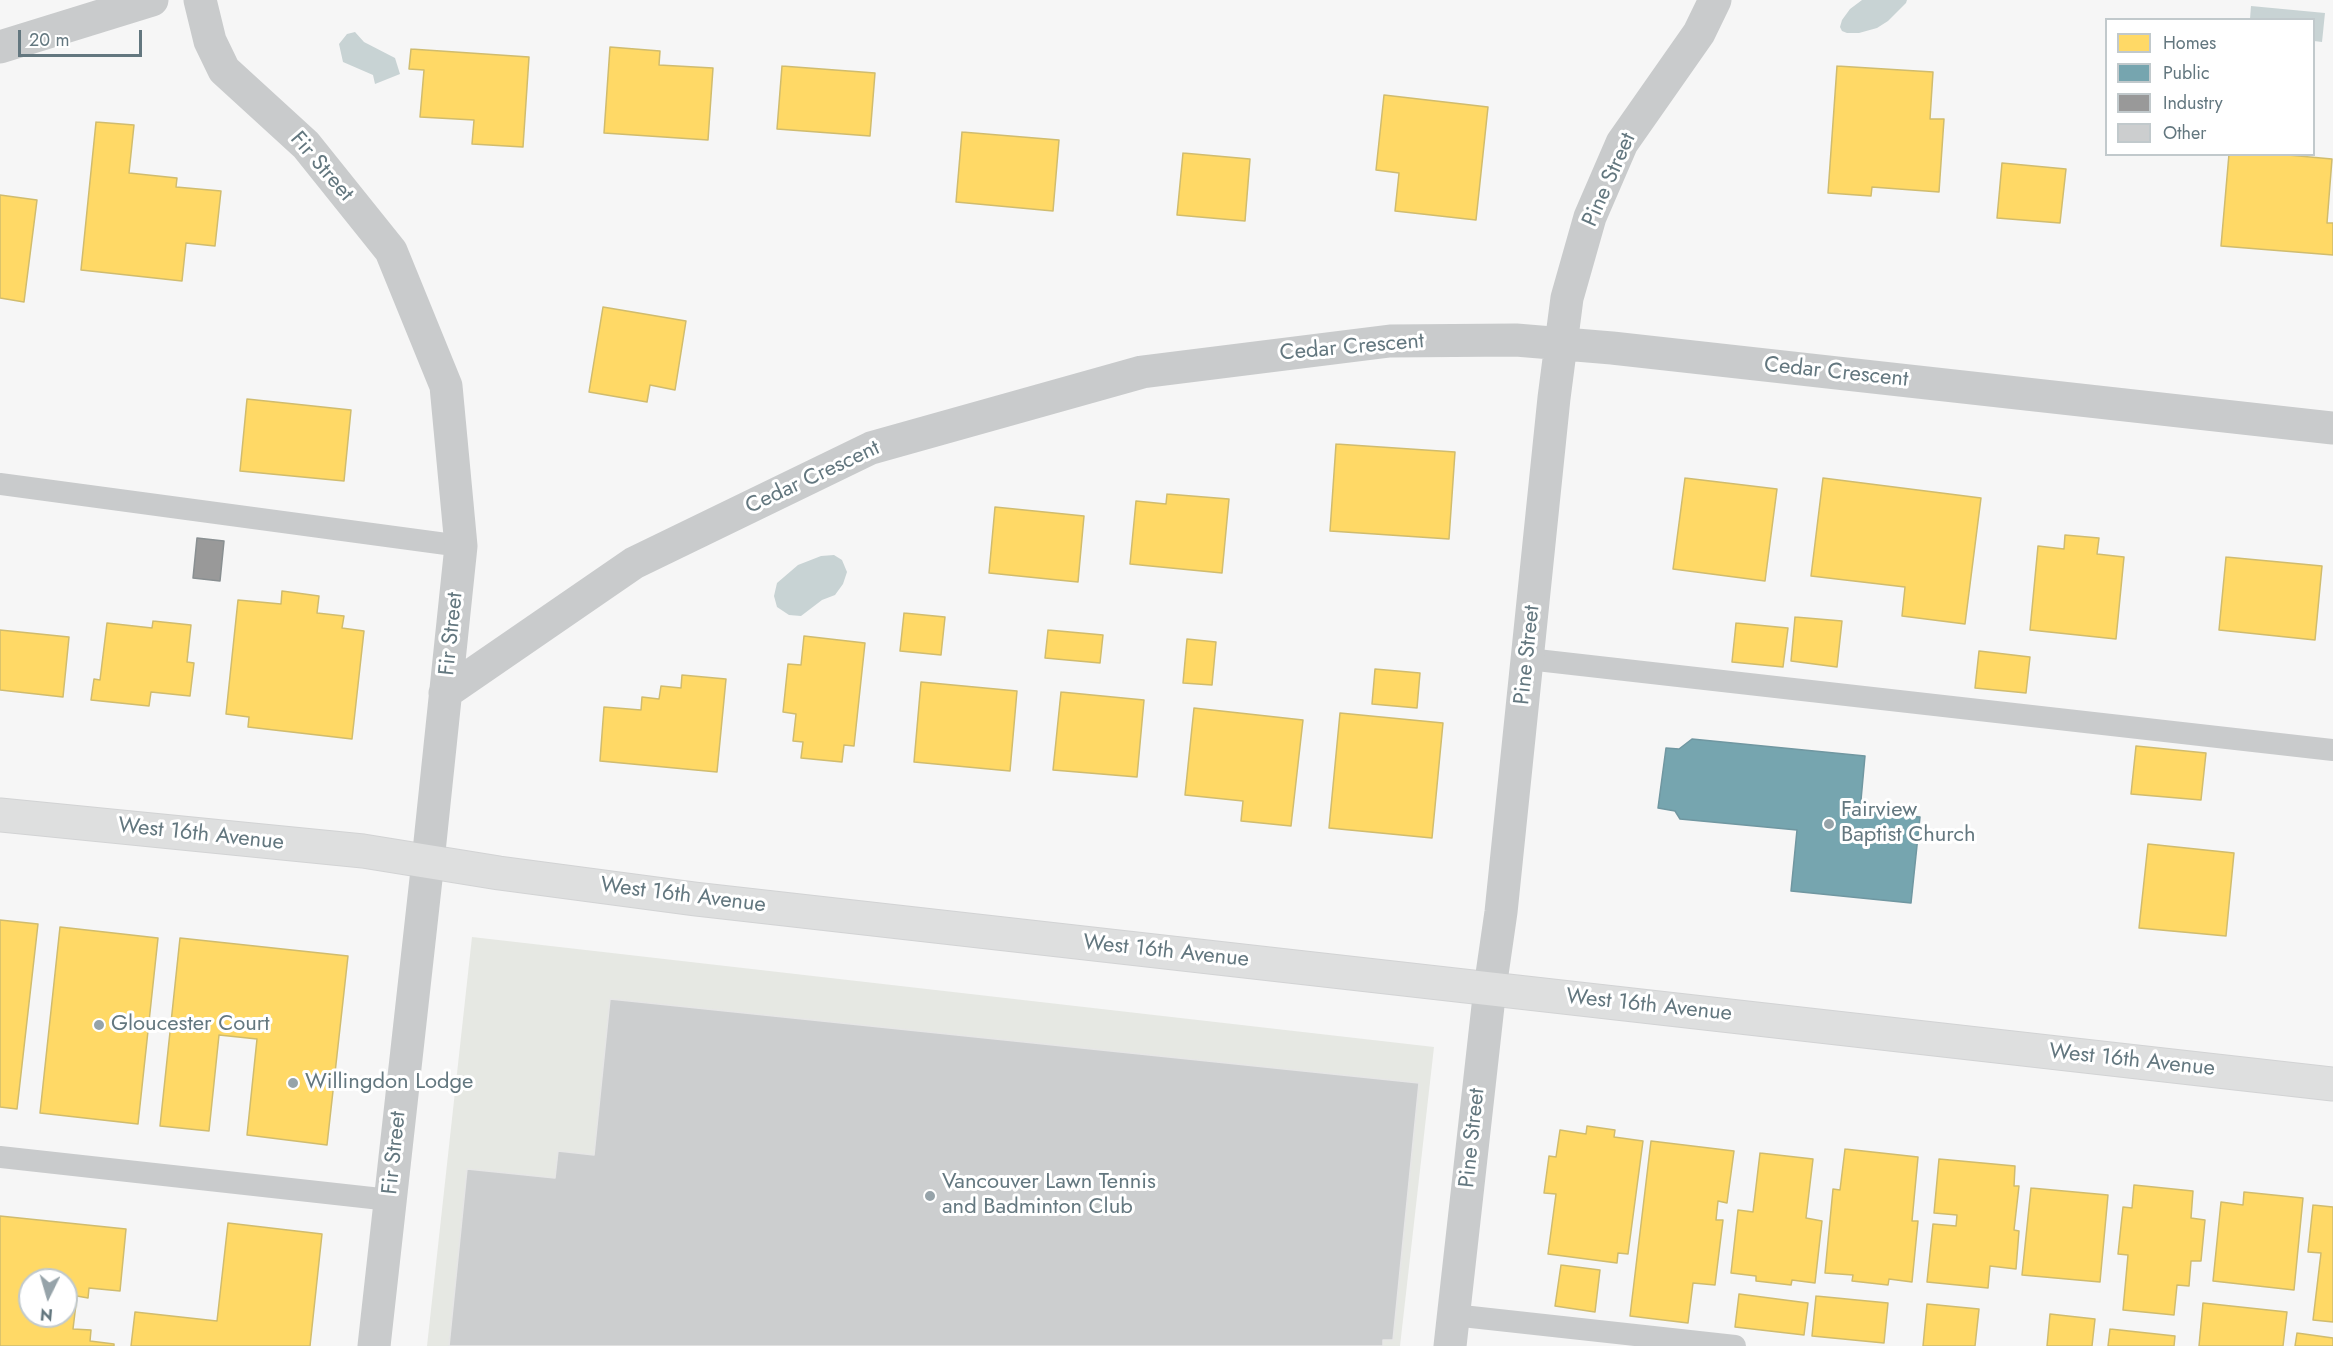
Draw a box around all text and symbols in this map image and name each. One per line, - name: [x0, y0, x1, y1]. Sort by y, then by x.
- scale bar: [21, 18, 146, 56]
- legend: [2105, 18, 2315, 156]
- text: 20 m: [29, 27, 69, 53]
- text: Homes: [2163, 30, 2216, 56]
- text: Public: [2163, 60, 2210, 86]
- text: Industry: [2163, 90, 2223, 116]
- text: Other: [2163, 120, 2206, 146]
- street label: Fir Street: [284, 127, 358, 207]
- street label: Pine Street: [1578, 129, 1642, 231]
- street label: Cedar Crescent: [1279, 329, 1425, 367]
- street label: Cedar Crescent: [1763, 352, 1909, 394]
- street label: Cedar Crescent: [742, 435, 884, 521]
- street label: Fir Street: [435, 591, 469, 677]
- street label: Pine Street: [1510, 604, 1546, 706]
- place label: Fairview Baptist Church: [1841, 798, 1976, 849]
- street label: West 16th Avenue: [117, 813, 285, 857]
- marker: Fairview Baptist Church: [1822, 817, 1836, 831]
- street label: West 16th Avenue: [599, 873, 767, 919]
- street label: West 16th Avenue: [1082, 930, 1250, 974]
- street label: West 16th Avenue: [1565, 984, 1733, 1028]
- place label: Gloucester Court: [111, 1012, 270, 1038]
- marker: Gloucester Court: [92, 1018, 106, 1032]
- street label: West 16th Avenue: [2048, 1039, 2216, 1083]
- place label: Willingdon Lodge: [305, 1070, 473, 1096]
- marker: Willingdon Lodge: [286, 1076, 300, 1090]
- street label: Pine Street: [1455, 1087, 1491, 1189]
- street label: Fir Street: [378, 1110, 412, 1196]
- place label: Vancouver Lawn Tennis and Badminton Club: [942, 1170, 1156, 1222]
- marker: Vancouver Lawn Tennis and Badminton Club: [923, 1189, 937, 1203]
- north arrow: [18, 1268, 78, 1328]
- text: N: [39, 1302, 54, 1326]

